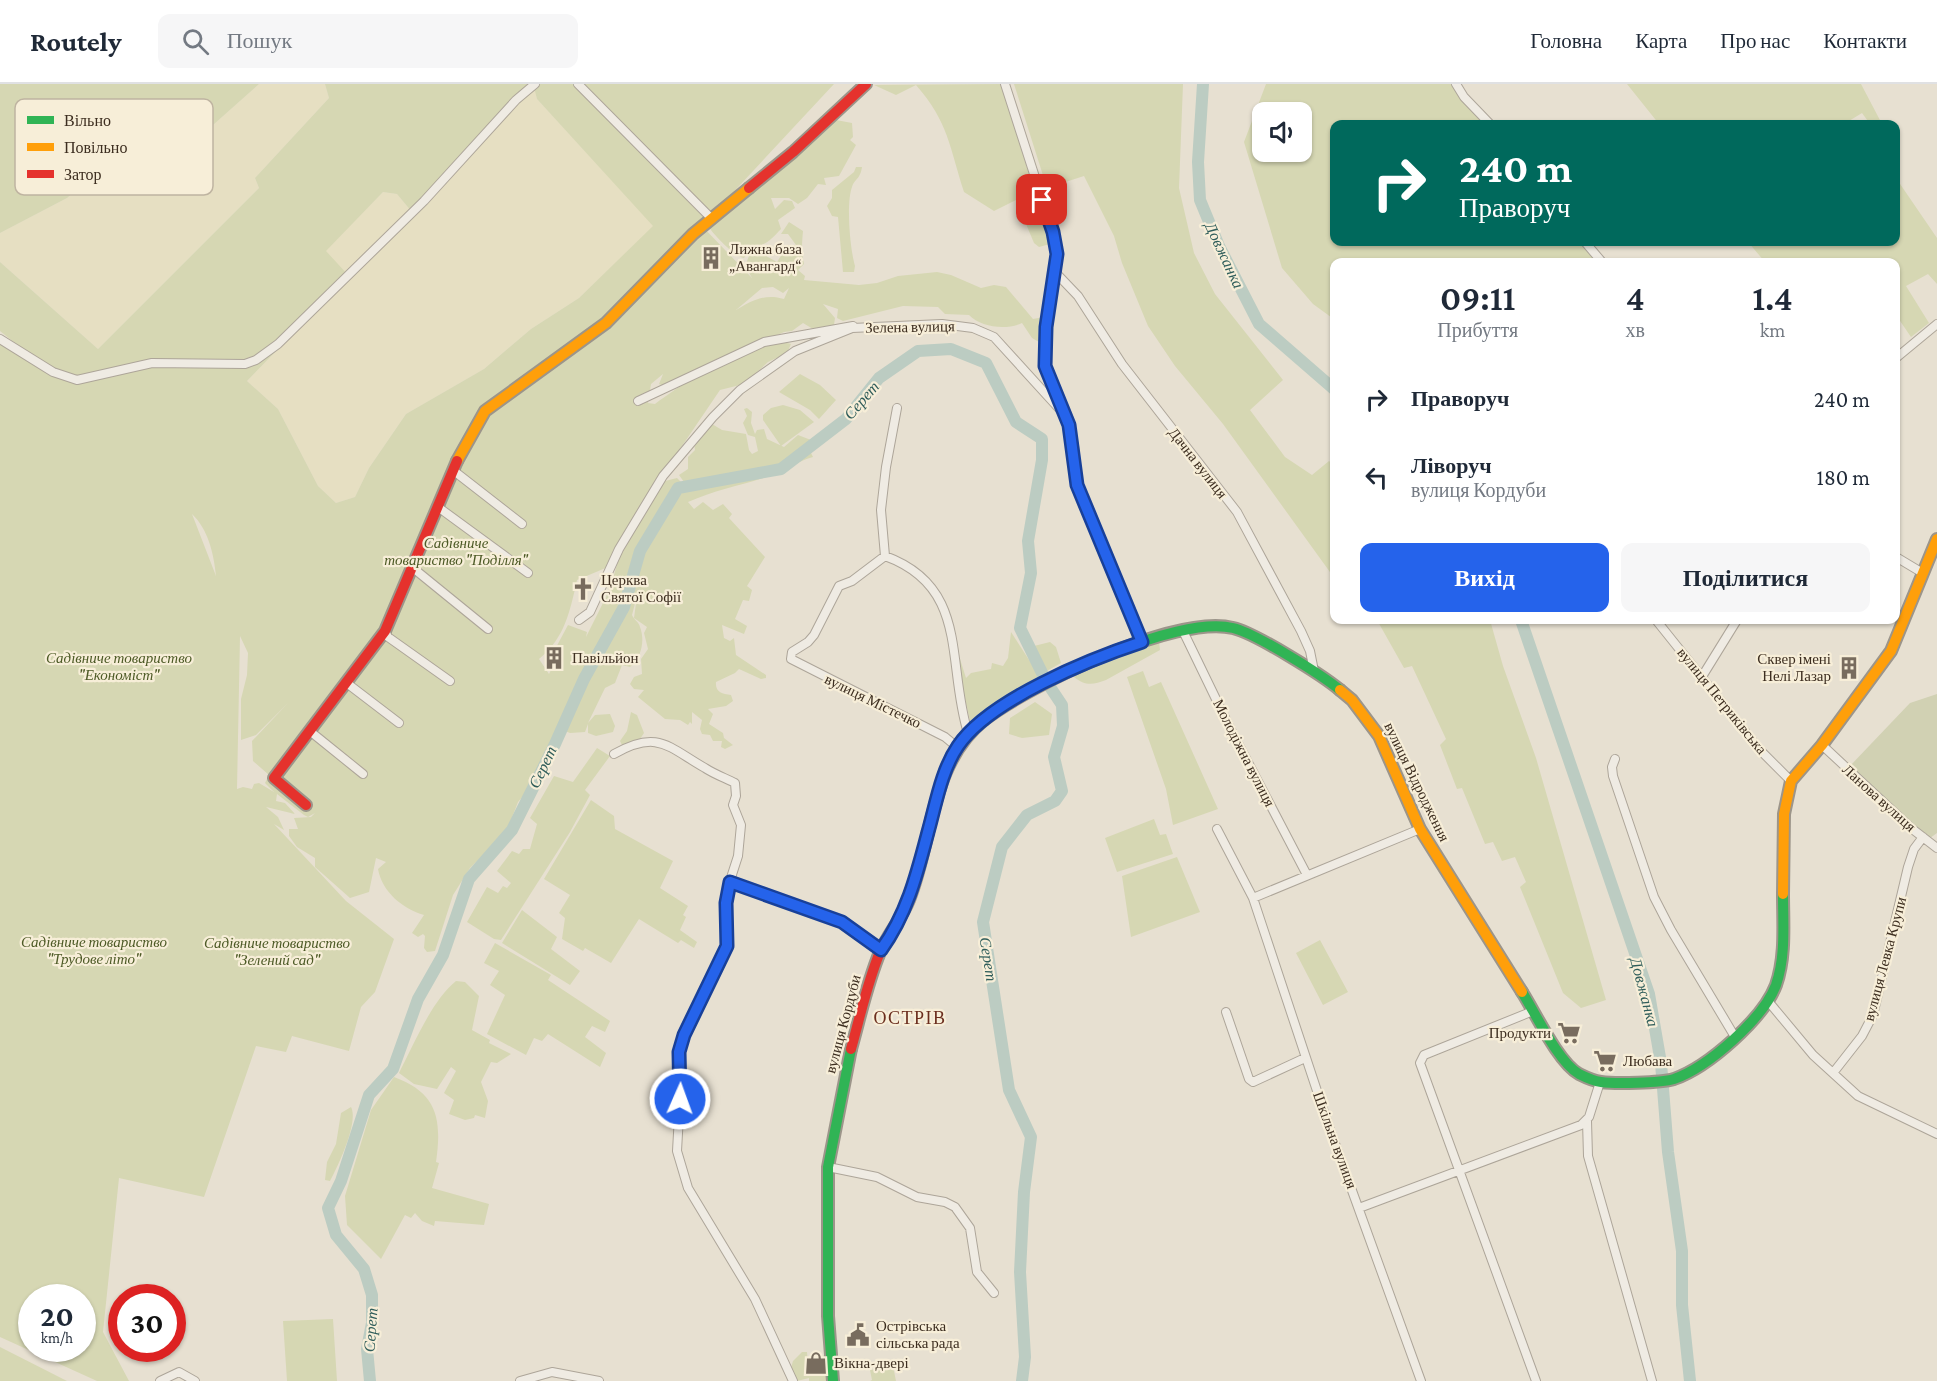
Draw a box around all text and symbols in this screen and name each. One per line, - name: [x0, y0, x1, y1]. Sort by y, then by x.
- search box: [158, 14, 578, 68]
- icon: search: [179, 25, 212, 58]
- text: Routely: [30, 26, 122, 57]
- text: Пошук: [227, 28, 292, 53]
- text: Головна: [1530, 29, 1602, 53]
- text: Карта: [1635, 29, 1687, 53]
- text: Про нас: [1720, 29, 1790, 53]
- text: Контакти: [1823, 29, 1907, 53]
- legend: [15, 99, 213, 195]
- map controls: [1252, 102, 1312, 162]
- button: sound: [1252, 102, 1312, 162]
- text: Вільно: [64, 112, 111, 129]
- text: Повільно: [64, 139, 127, 156]
- icon: right: [1360, 144, 1438, 222]
- text: 240 m: [1459, 144, 1572, 191]
- text: Затор: [64, 166, 101, 184]
- pin: [1016, 174, 1067, 225]
- icon: arrive: [1025, 183, 1058, 216]
- text: Праворуч: [1459, 193, 1570, 223]
- water label: Довжанка: [1200, 218, 1247, 291]
- place label: Лижна база „Авангард“: [729, 241, 802, 274]
- building icon: Лижна база „Авангард“: [698, 245, 724, 271]
- text: 09:11: [1440, 278, 1516, 318]
- text: 4: [1626, 278, 1645, 318]
- text: 1.4: [1752, 278, 1793, 318]
- street label: Зелена вулиця: [865, 318, 955, 336]
- text: Прибуття: [1437, 319, 1518, 341]
- text: хв: [1625, 319, 1645, 341]
- text: km: [1760, 319, 1785, 341]
- water label: Серет: [840, 378, 883, 423]
- icon: right: [1360, 383, 1393, 416]
- text: Праворуч: [1411, 386, 1509, 411]
- text: 240 m: [1814, 387, 1870, 412]
- street label: Дачна вулиця: [1165, 425, 1231, 502]
- text: Ліворуч: [1411, 453, 1492, 478]
- icon: left: [1360, 461, 1393, 494]
- text: 180 m: [1817, 465, 1870, 490]
- text: вулиця Кордуби: [1411, 479, 1546, 501]
- park label: Садівниче товариство "Поділля": [384, 535, 529, 568]
- button: Вихід: [1360, 543, 1609, 612]
- button: Поділитися: [1621, 543, 1870, 612]
- place label: Церква Святої Софії: [601, 572, 682, 605]
- church icon: Церква Святої Софії: [570, 576, 596, 602]
- building icon: Павільйон: [541, 645, 567, 671]
- street label: вулиця Петриківська: [1674, 645, 1770, 758]
- park label: Садівниче товариство "Економіст": [46, 650, 192, 683]
- place label: Павільйон: [572, 650, 639, 666]
- place label: Сквер імені Нелі Лазар: [1757, 651, 1831, 684]
- building icon: Сквер імені Нелі Лазар: [1836, 655, 1862, 681]
- street label: вулиця Містечко: [822, 671, 924, 731]
- street label: Молодіжна вулиця: [1210, 697, 1278, 809]
- street label: вулиця Відродження: [1381, 720, 1453, 844]
- water label: Серет: [525, 744, 560, 791]
- street label: Ланова вулиця: [1839, 761, 1919, 835]
- street label: вулиця Левка Крупи: [1861, 895, 1909, 1023]
- park label: Садівниче товариство "Трудове літо": [21, 934, 167, 967]
- park label: Садівниче товариство "Зелений сад": [204, 935, 350, 968]
- water label: Серет: [976, 936, 1000, 982]
- water label: Довжанка: [1626, 954, 1662, 1029]
- street label: вулиця Кордуби: [822, 973, 864, 1075]
- district label: ОСТРІВ: [873, 1008, 947, 1028]
- supermarket icon: Продукти: [1556, 1020, 1582, 1046]
- place label: Продукти: [1489, 1025, 1551, 1041]
- supermarket icon: Любава: [1592, 1048, 1618, 1074]
- place label: Любава: [1623, 1053, 1673, 1069]
- position arrow: [648, 1067, 712, 1131]
- street label: Шкільна вулиця: [1310, 1089, 1360, 1191]
- speed limit sign: 30: [108, 1284, 186, 1362]
- text: 20: [40, 1299, 74, 1332]
- water label: Серет: [360, 1307, 382, 1353]
- place label: Острівська сільська рада: [876, 1318, 960, 1351]
- public building icon: Острівська сільська рада: [845, 1322, 871, 1348]
- text: km/h: [41, 1330, 73, 1346]
- shop icon: Вікна-двері: [803, 1350, 829, 1376]
- place label: Вікна-двері: [834, 1355, 909, 1371]

